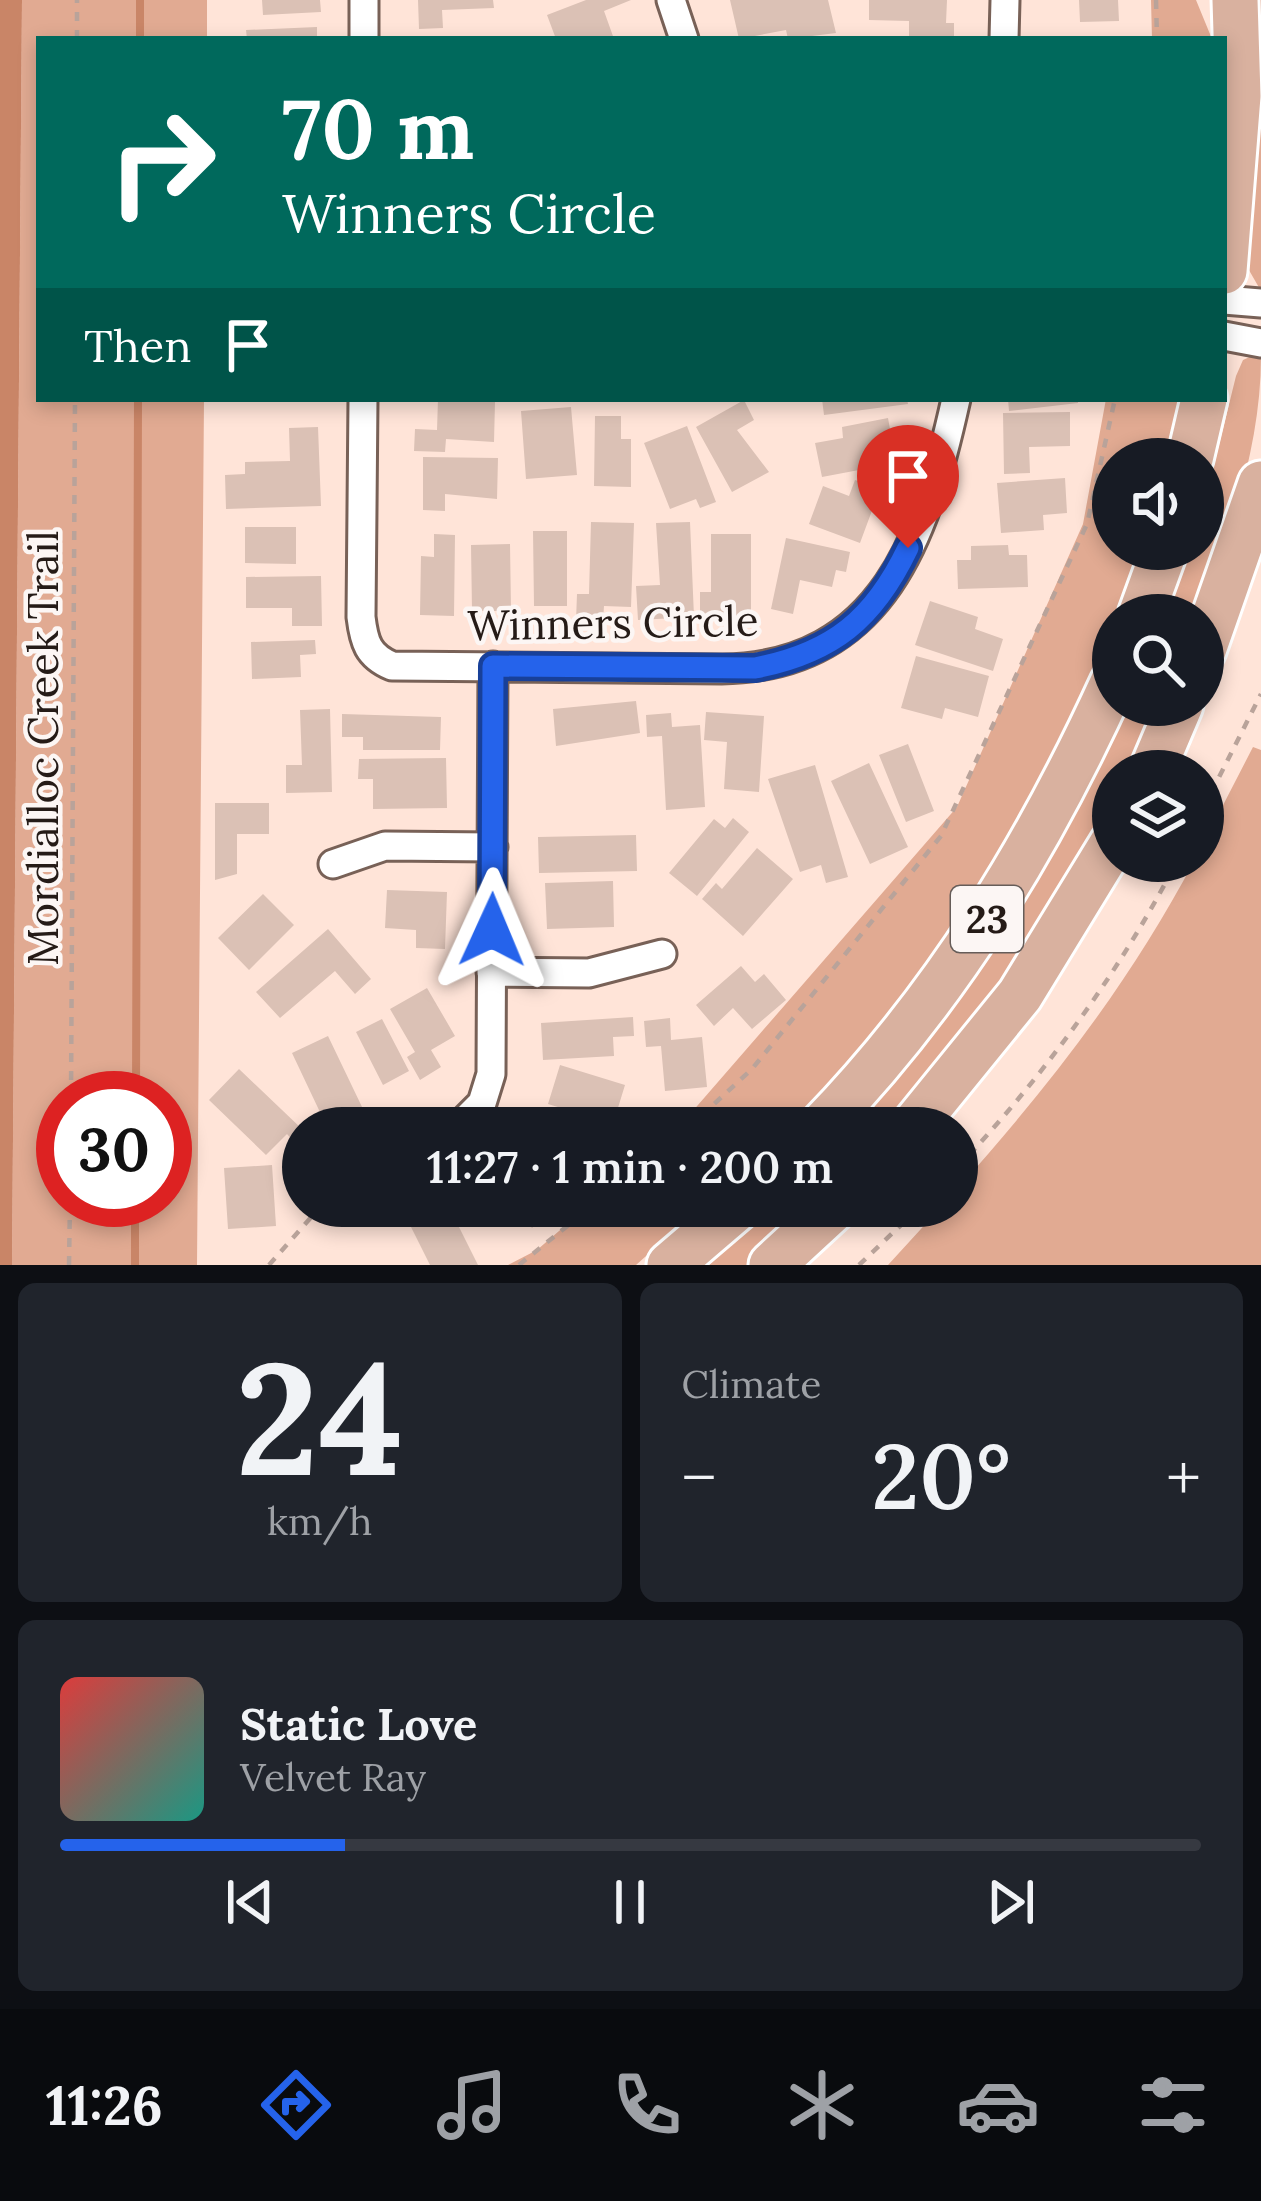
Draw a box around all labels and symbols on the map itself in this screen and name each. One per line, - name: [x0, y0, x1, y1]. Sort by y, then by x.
- pin: [857, 425, 959, 548]
- street label: Mordialloc Creek Trail: [16, 530, 70, 966]
- street label: Winners Circle: [467, 593, 759, 653]
- position arrow: [429, 867, 555, 993]
- road number: 23: [951, 886, 1023, 952]
- speed limit sign: 30: [36, 1071, 192, 1227]

